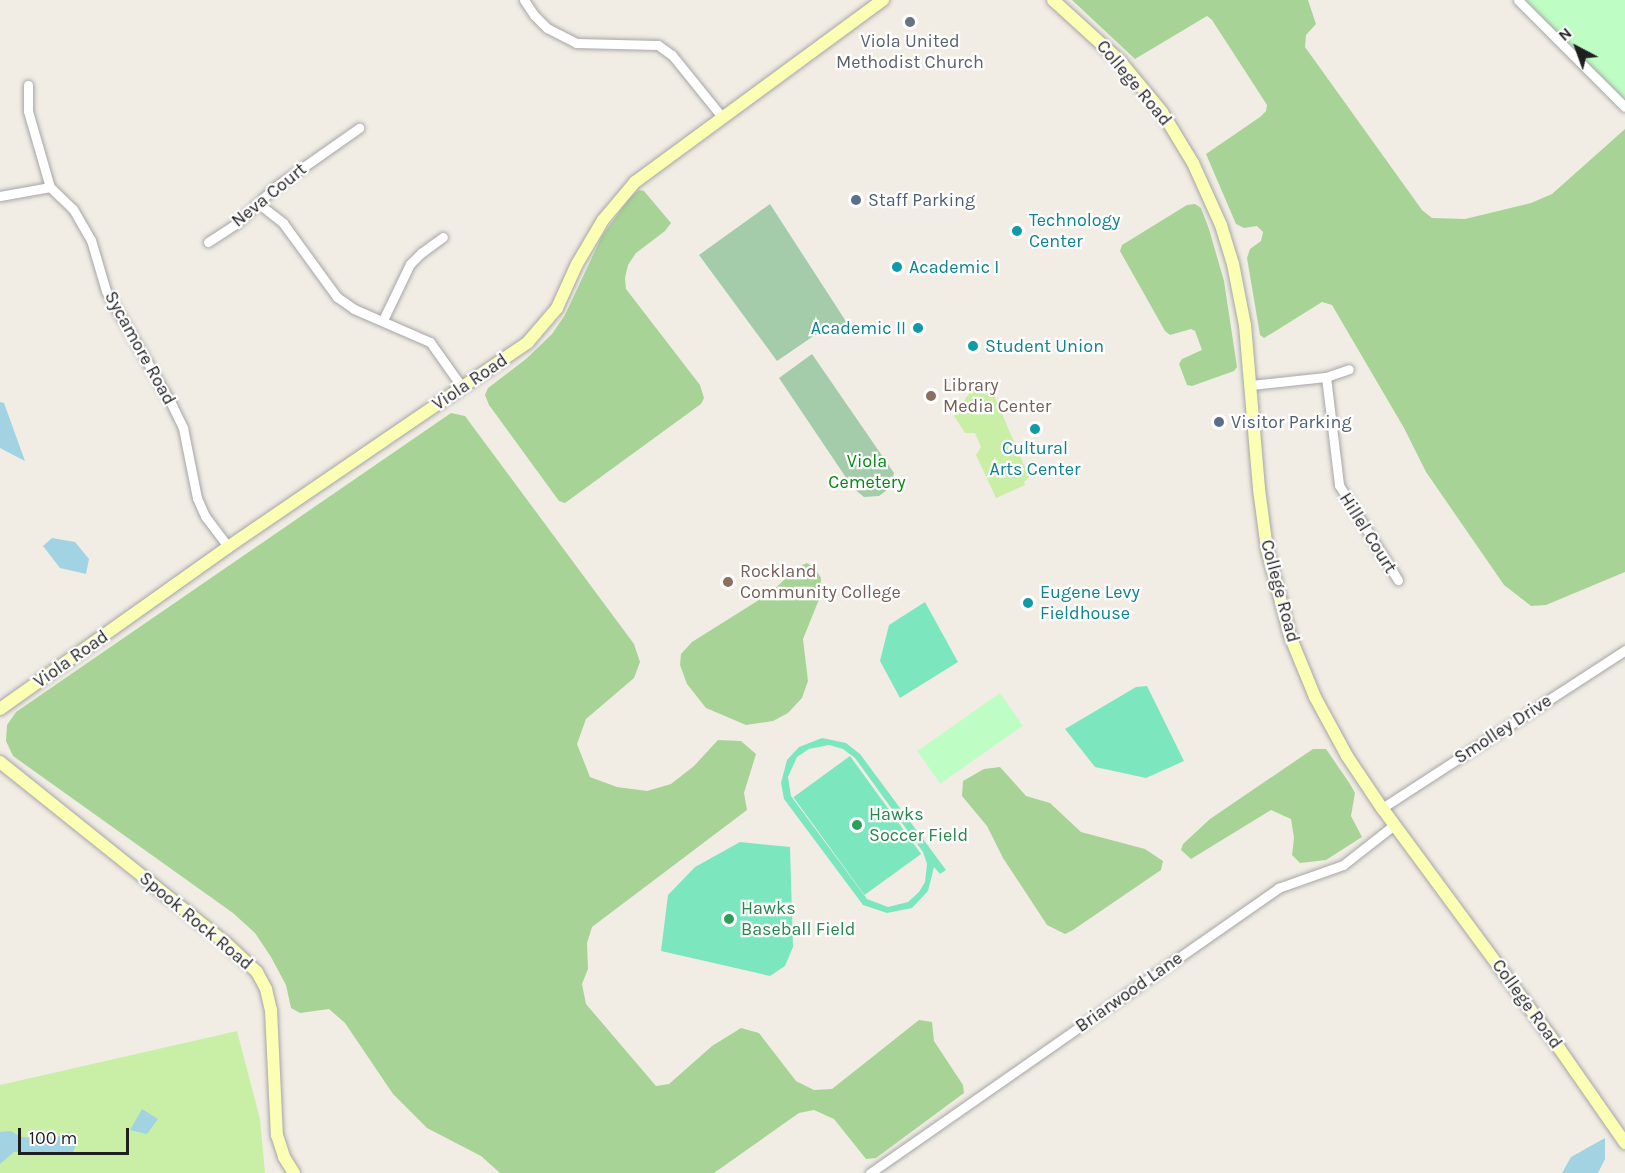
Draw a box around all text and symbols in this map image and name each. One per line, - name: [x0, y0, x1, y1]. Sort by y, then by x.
- marker: Viola United Methodist Church: [903, 15, 917, 29]
- north arrow: [1547, 18, 1607, 78]
- text: N: [1554, 23, 1575, 45]
- place label: Viola United Methodist Church: [836, 31, 984, 74]
- street label: College Road: [1092, 36, 1176, 130]
- street label: Neva Court: [227, 158, 311, 232]
- place label: Staff Parking: [868, 189, 975, 211]
- marker: Staff Parking: [849, 193, 863, 207]
- place label: Technology Center: [1029, 210, 1120, 252]
- marker: Technology Center: [1010, 224, 1024, 238]
- place label: Academic I: [909, 256, 999, 278]
- marker: Academic I: [890, 260, 904, 274]
- street label: Sycamore Road: [100, 287, 180, 409]
- place label: Academic II: [811, 317, 906, 339]
- marker: Academic II: [911, 321, 925, 335]
- place label: Student Union: [985, 335, 1104, 357]
- marker: Student Union: [966, 339, 980, 353]
- street label: Viola Road: [428, 349, 512, 415]
- place label: Library Media Center: [943, 375, 1051, 418]
- marker: Library Media Center: [924, 389, 938, 403]
- place label: Visitor Parking: [1231, 411, 1352, 433]
- marker: Visitor Parking: [1212, 415, 1226, 429]
- marker: Cultural Arts Center: [1028, 422, 1042, 436]
- place label: Cultural Arts Center: [989, 438, 1081, 480]
- park label: Viola Cemetery: [828, 451, 906, 494]
- street label: Hillel Court: [1335, 489, 1401, 577]
- street label: College Road: [1256, 537, 1304, 645]
- place label: Rockland Community College: [740, 561, 901, 604]
- marker: Rockland Community College: [721, 575, 735, 589]
- place label: Eugene Levy Fieldhouse: [1040, 582, 1140, 624]
- marker: Eugene Levy Fieldhouse: [1021, 596, 1035, 610]
- street label: Viola Road: [30, 625, 112, 693]
- street label: Smolley Drive: [1450, 690, 1556, 768]
- place label: Hawks Soccer Field: [869, 804, 968, 846]
- marker: Hawks Soccer Field: [850, 818, 864, 832]
- street label: Spook Rock Road: [135, 867, 257, 975]
- place label: Hawks Baseball Field: [741, 898, 855, 940]
- marker: Hawks Baseball Field: [722, 912, 736, 926]
- street label: Briarwood Lane: [1071, 947, 1187, 1037]
- street label: College Road: [1487, 955, 1567, 1053]
- scale bar: [21, 1116, 132, 1154]
- text: 100 m: [29, 1127, 77, 1149]

